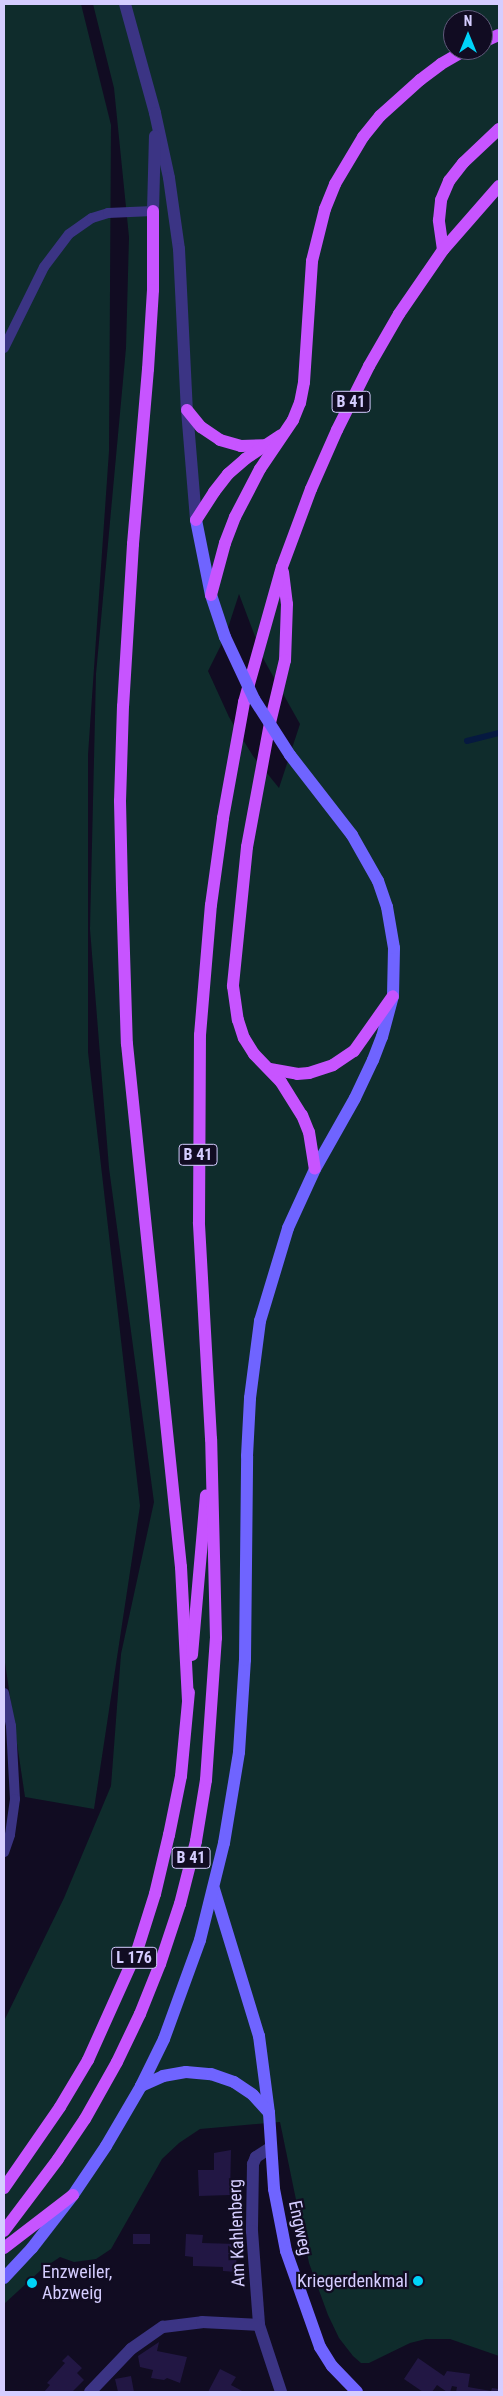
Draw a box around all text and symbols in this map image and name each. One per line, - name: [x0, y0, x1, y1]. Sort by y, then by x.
- north arrow: [443, 10, 493, 60]
- text: N: [464, 13, 472, 29]
- road number: B 41: [331, 388, 371, 416]
- road number: B 41: [178, 1142, 218, 1168]
- road number: B 41: [171, 1845, 211, 1872]
- road number: L 176: [110, 1945, 158, 1972]
- street label: Am Kahlenberg: [224, 2179, 250, 2287]
- street label: Engweg: [284, 2199, 316, 2257]
- place label: Enzweiler, Abzweig: [42, 2262, 112, 2304]
- place label: Kriegerdenkmal: [297, 2270, 408, 2292]
- marker: Kriegerdenkmal: [412, 2275, 424, 2287]
- marker: Enzweiler, Abzweig: [26, 2277, 38, 2289]

